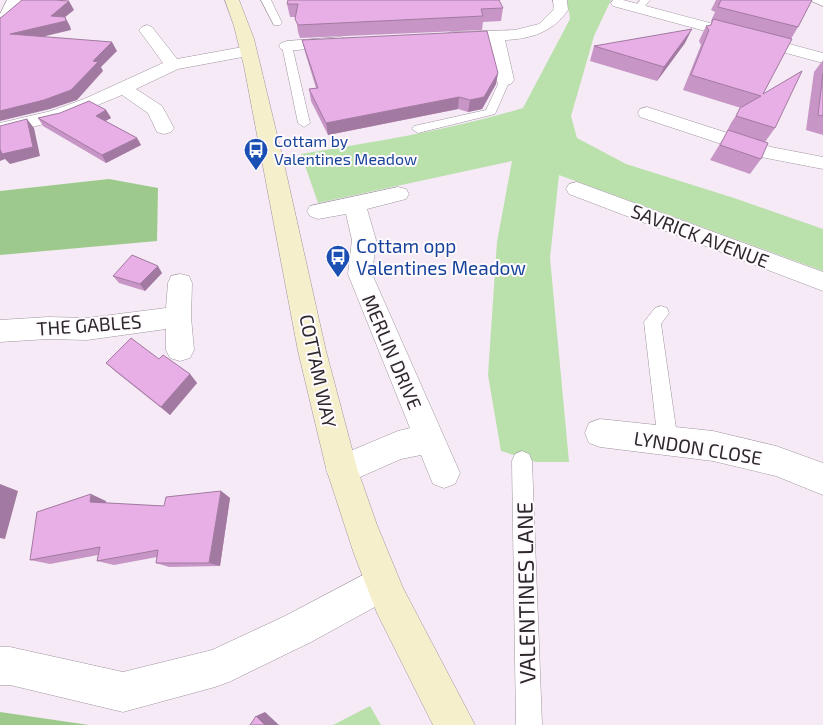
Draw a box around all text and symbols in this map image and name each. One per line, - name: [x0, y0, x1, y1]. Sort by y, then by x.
- place label: Cottam by Valentines Meadow: [274, 131, 417, 168]
- bus stop icon: Cottam by Valentines Meadow: [243, 137, 269, 171]
- street label: SAVRICK AVENUE: [628, 199, 772, 272]
- place label: Cottam opp Valentines Meadow: [356, 234, 526, 279]
- bus stop icon: Cottam opp Valentines Meadow: [325, 244, 351, 278]
- street label: MERLIN DRIVE: [358, 291, 427, 413]
- street label: THE GABLES: [36, 309, 142, 340]
- street label: COTTAM WAY: [295, 312, 342, 430]
- street label: LYNDON CLOSE: [632, 426, 764, 469]
- street label: VALENTINES LANE: [510, 502, 540, 684]

